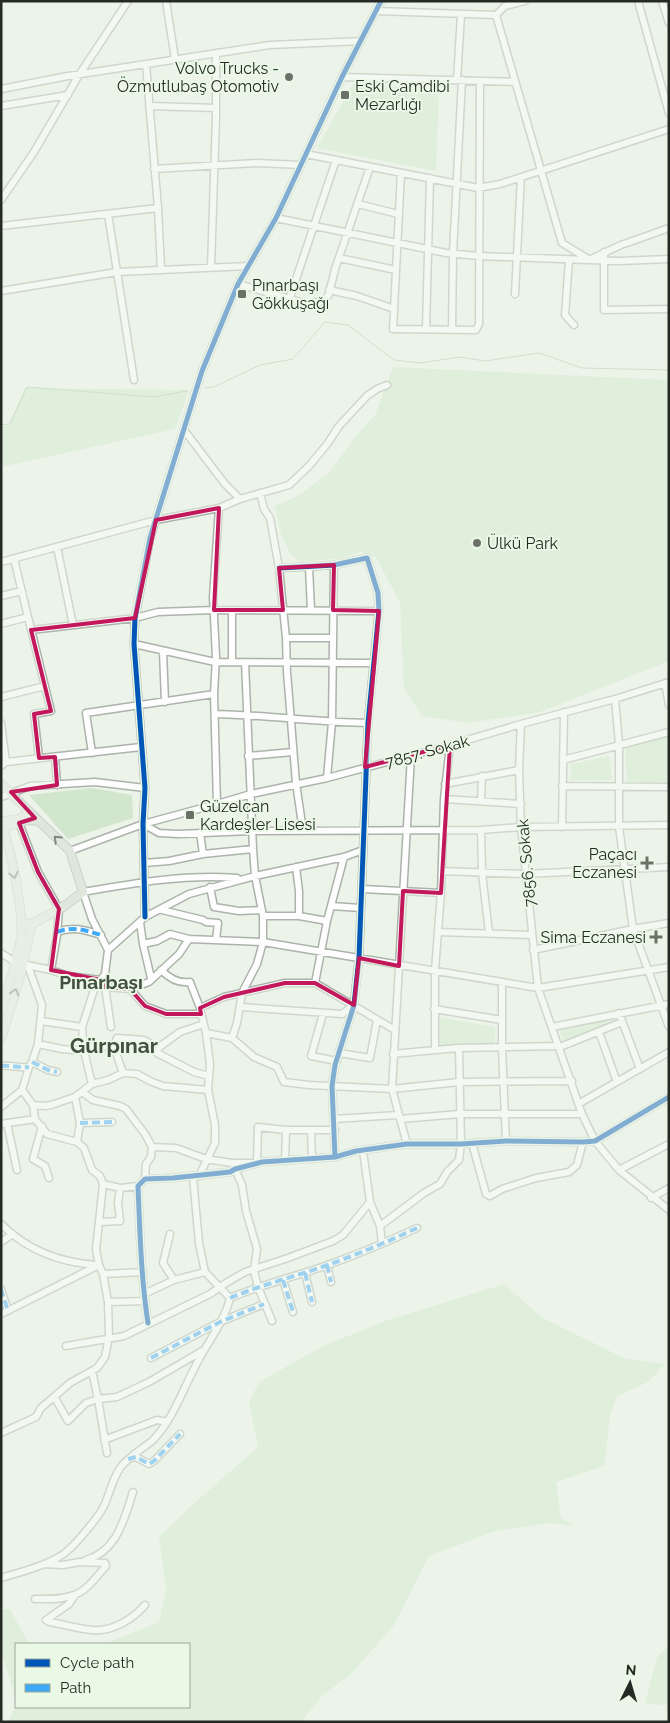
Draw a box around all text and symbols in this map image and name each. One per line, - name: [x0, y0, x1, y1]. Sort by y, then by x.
- place label: Volvo Trucks - Özmutlubaş Otomotiv: [117, 59, 279, 96]
- marker: Volvo Trucks - Özmutlubaş Otomotiv: [283, 71, 295, 83]
- place label: Eski Çamdibi Mezarlığı: [355, 77, 450, 114]
- marker: Eski Çamdibi Mezarlığı: [339, 89, 351, 101]
- place label: Pınarbaşı Gökkuşağı: [252, 276, 329, 313]
- marker: Pınarbaşı Gökkuşağı: [236, 288, 248, 300]
- place label: Ülkü Park: [487, 533, 559, 553]
- marker: Ülkü Park: [471, 537, 483, 549]
- street label: 7857. Sokak: [383, 731, 472, 772]
- place label: Güzelcan Kardeşler Lisesi: [200, 797, 316, 834]
- marker: Güzelcan Kardeşler Lisesi: [184, 809, 196, 821]
- street label: 7856. Sokak: [513, 818, 540, 908]
- one-way arrow: [54, 835, 63, 844]
- place label: Paçacı Eczanesi: [572, 845, 637, 882]
- marker: Paçacı Eczanesi: [641, 857, 653, 869]
- one-way arrow: [8, 871, 19, 879]
- place label: Sima Eczanesi: [540, 928, 646, 947]
- marker: Sima Eczanesi: [650, 931, 662, 943]
- district label: Pınarbaşı: [59, 971, 143, 993]
- one-way arrow: [10, 989, 20, 997]
- district label: Gürpınar: [70, 1033, 158, 1058]
- legend: [15, 1643, 190, 1708]
- text: Cycle path: [60, 1654, 134, 1672]
- north arrow: [605, 1658, 655, 1708]
- text: N: [625, 1662, 637, 1678]
- text: Path: [60, 1679, 91, 1697]

